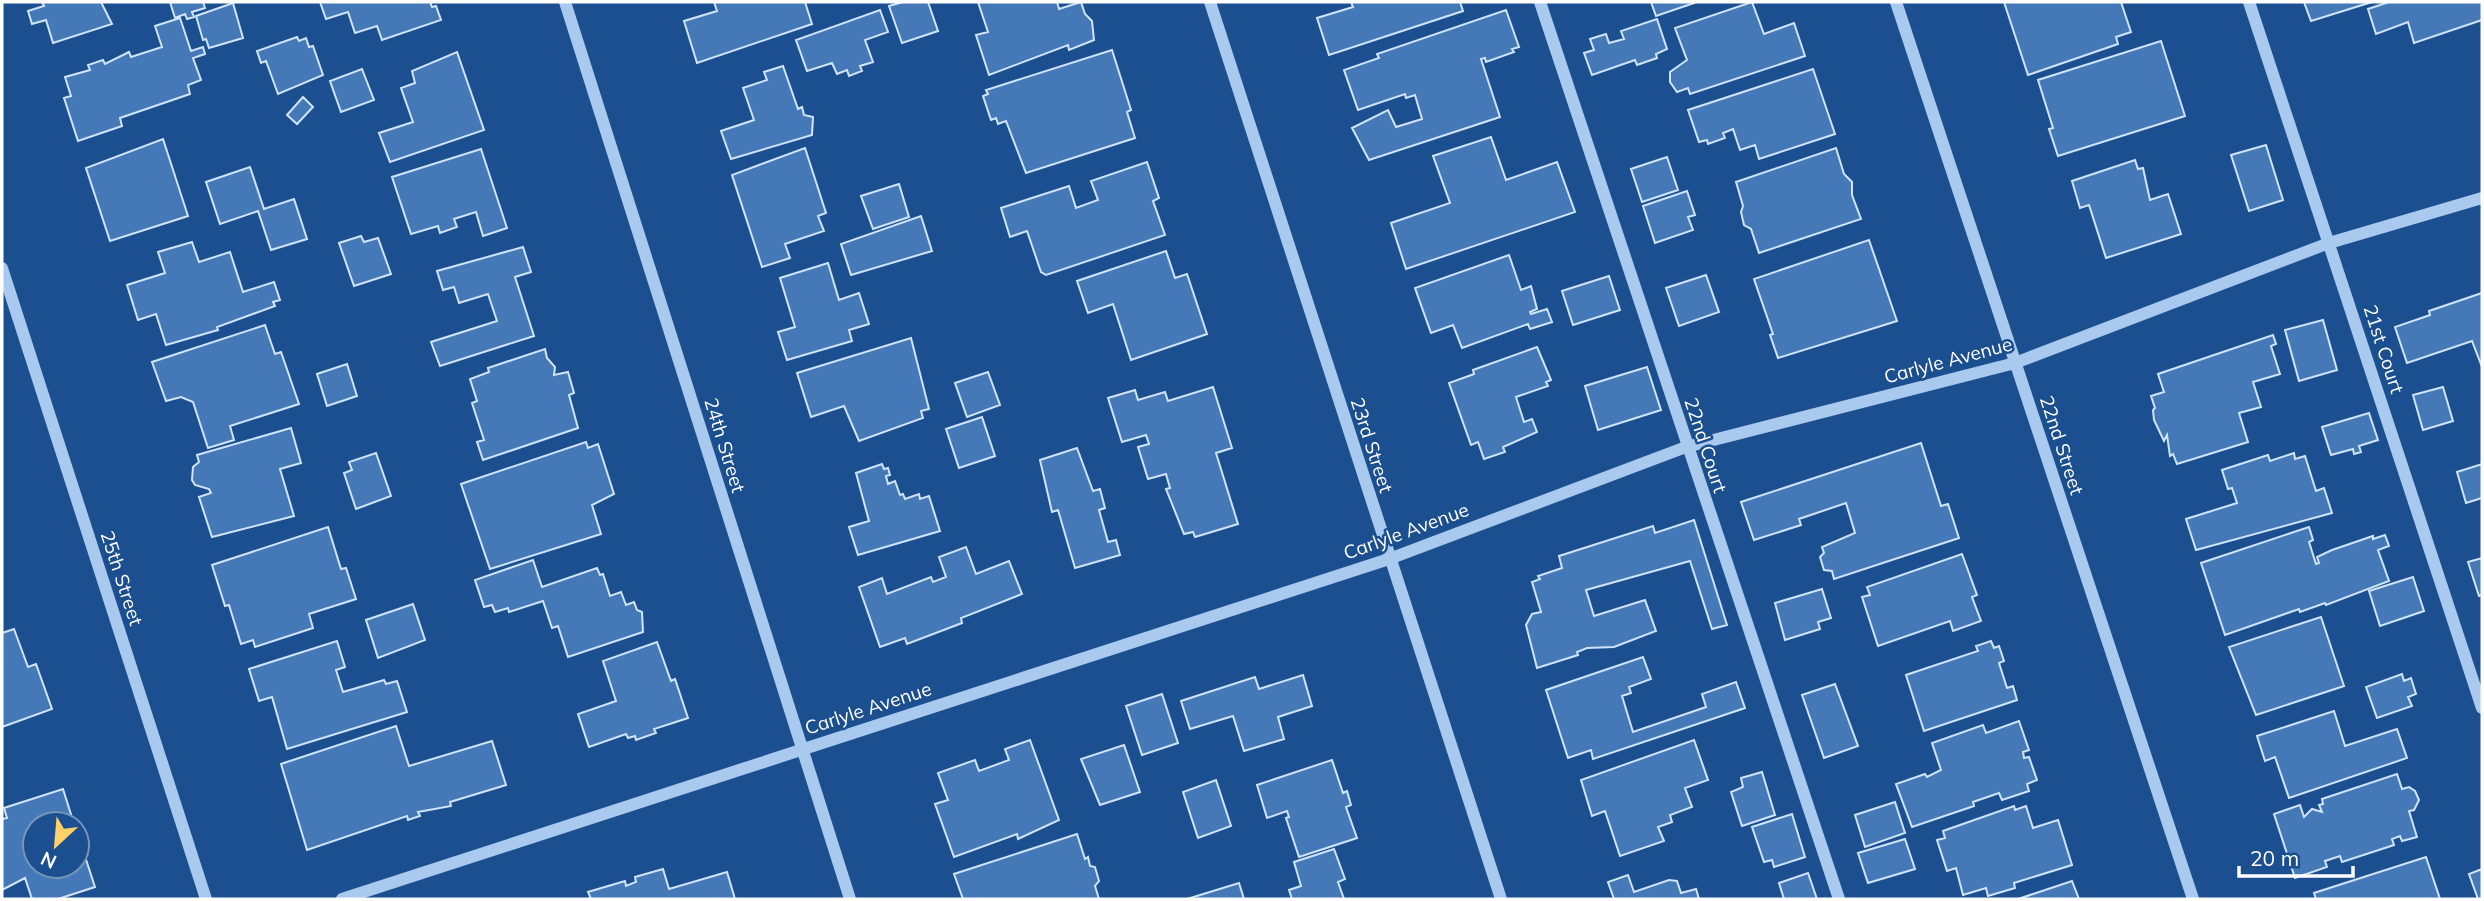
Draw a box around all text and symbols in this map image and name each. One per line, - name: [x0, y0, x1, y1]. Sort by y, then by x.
- street label: 21st Court: [2358, 302, 2410, 397]
- street label: Carlyle Avenue: [1881, 331, 2015, 389]
- street label: 22nd Street: [2035, 392, 2089, 498]
- street label: 23rd Street: [1345, 394, 1399, 496]
- street label: 22nd Court: [1679, 394, 1733, 496]
- street label: 24th Street: [699, 395, 751, 496]
- street label: Carlyle Avenue: [1340, 497, 1472, 565]
- street label: 25th Street: [95, 528, 149, 629]
- street label: Carlyle Avenue: [802, 676, 934, 740]
- north arrow: [21, 810, 91, 880]
- scale bar: [2239, 834, 2353, 878]
- text: 20 m: [2250, 845, 2299, 871]
- text: N: [37, 846, 60, 874]

